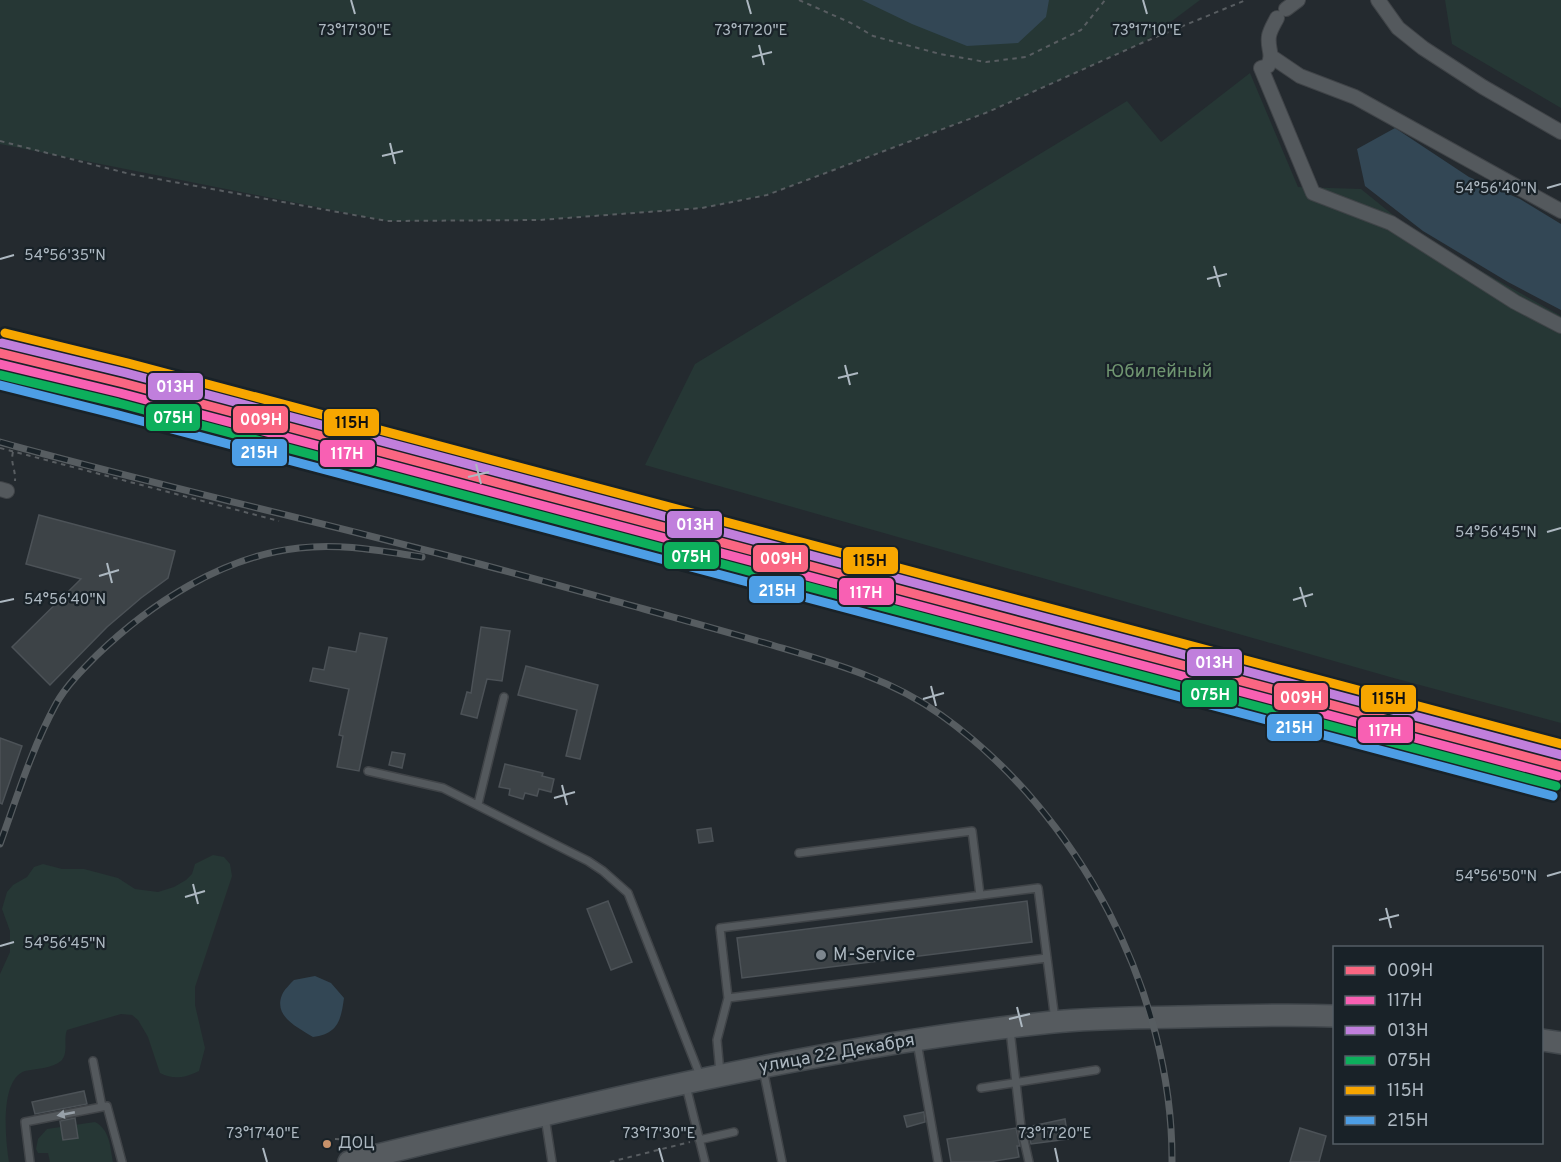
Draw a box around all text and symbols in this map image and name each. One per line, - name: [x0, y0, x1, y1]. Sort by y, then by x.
- text: 73°17'30"E: [319, 22, 391, 41]
- text: 73°17'20"E: [714, 22, 788, 41]
- text: 73°17'10"E: [1112, 22, 1182, 41]
- text: 54°56'40"N: [1455, 180, 1537, 199]
- text: 54°56'35"N: [24, 247, 106, 266]
- park label: Юбилейный: [1106, 361, 1212, 384]
- line badge: 013Н: [147, 372, 204, 401]
- text: 013Н: [156, 378, 194, 398]
- line badge: 075Н: [145, 403, 201, 432]
- line badge: 009Н: [232, 405, 289, 434]
- line badge: 115Н: [323, 408, 380, 437]
- text: 075Н: [153, 409, 193, 429]
- text: 009Н: [240, 411, 282, 431]
- text: 115Н: [335, 414, 369, 434]
- line badge: 215Н: [231, 438, 288, 467]
- line badge: 117Н: [319, 439, 376, 468]
- text: 215Н: [240, 444, 278, 464]
- text: 117Н: [331, 445, 363, 465]
- line badge: 013Н: [666, 510, 723, 539]
- text: 013Н: [676, 516, 714, 536]
- text: 54°56'45"N: [1455, 524, 1537, 543]
- line badge: 075Н: [663, 541, 720, 570]
- line badge: 009Н: [752, 544, 809, 573]
- line badge: 115Н: [842, 546, 899, 575]
- text: 075Н: [671, 548, 711, 568]
- text: 009Н: [760, 550, 802, 570]
- text: 115Н: [853, 552, 887, 572]
- line badge: 215Н: [748, 575, 805, 604]
- line badge: 117Н: [838, 577, 895, 606]
- text: 215Н: [758, 582, 796, 602]
- text: 117Н: [850, 584, 882, 604]
- text: 54°56'40"N: [24, 591, 106, 610]
- line badge: 013Н: [1186, 648, 1243, 677]
- text: 013Н: [1195, 654, 1233, 674]
- line badge: 075Н: [1181, 679, 1238, 708]
- line badge: 009Н: [1273, 682, 1329, 711]
- line badge: 115Н: [1360, 684, 1417, 713]
- text: 075Н: [1190, 686, 1230, 706]
- text: 009Н: [1280, 689, 1322, 709]
- text: 115Н: [1372, 690, 1406, 710]
- line badge: 215Н: [1266, 713, 1323, 742]
- line badge: 117Н: [1357, 716, 1414, 744]
- text: 215Н: [1275, 719, 1313, 739]
- text: 117Н: [1369, 722, 1401, 742]
- text: 54°56'50"N: [1455, 868, 1537, 887]
- text: 54°56'45"N: [24, 935, 106, 954]
- place label: M-Service: [833, 944, 915, 967]
- legend: [1333, 946, 1543, 1144]
- marker: M-Service: [814, 948, 828, 962]
- text: 009Н: [1387, 960, 1433, 983]
- text: 117Н: [1387, 990, 1422, 1013]
- text: 013Н: [1387, 1020, 1429, 1043]
- street label: улица 22 Декабря: [757, 1029, 917, 1079]
- text: 075Н: [1387, 1050, 1431, 1073]
- text: 115Н: [1387, 1080, 1424, 1103]
- one-way arrow: [56, 1110, 75, 1119]
- text: 215Н: [1387, 1110, 1429, 1133]
- text: 73°17'40"E: [226, 1125, 300, 1144]
- text: 73°17'30"E: [623, 1125, 695, 1144]
- text: 73°17'20"E: [1018, 1125, 1092, 1144]
- place label: ДОЦ: [338, 1134, 375, 1154]
- marker: ДОЦ: [321, 1138, 333, 1150]

